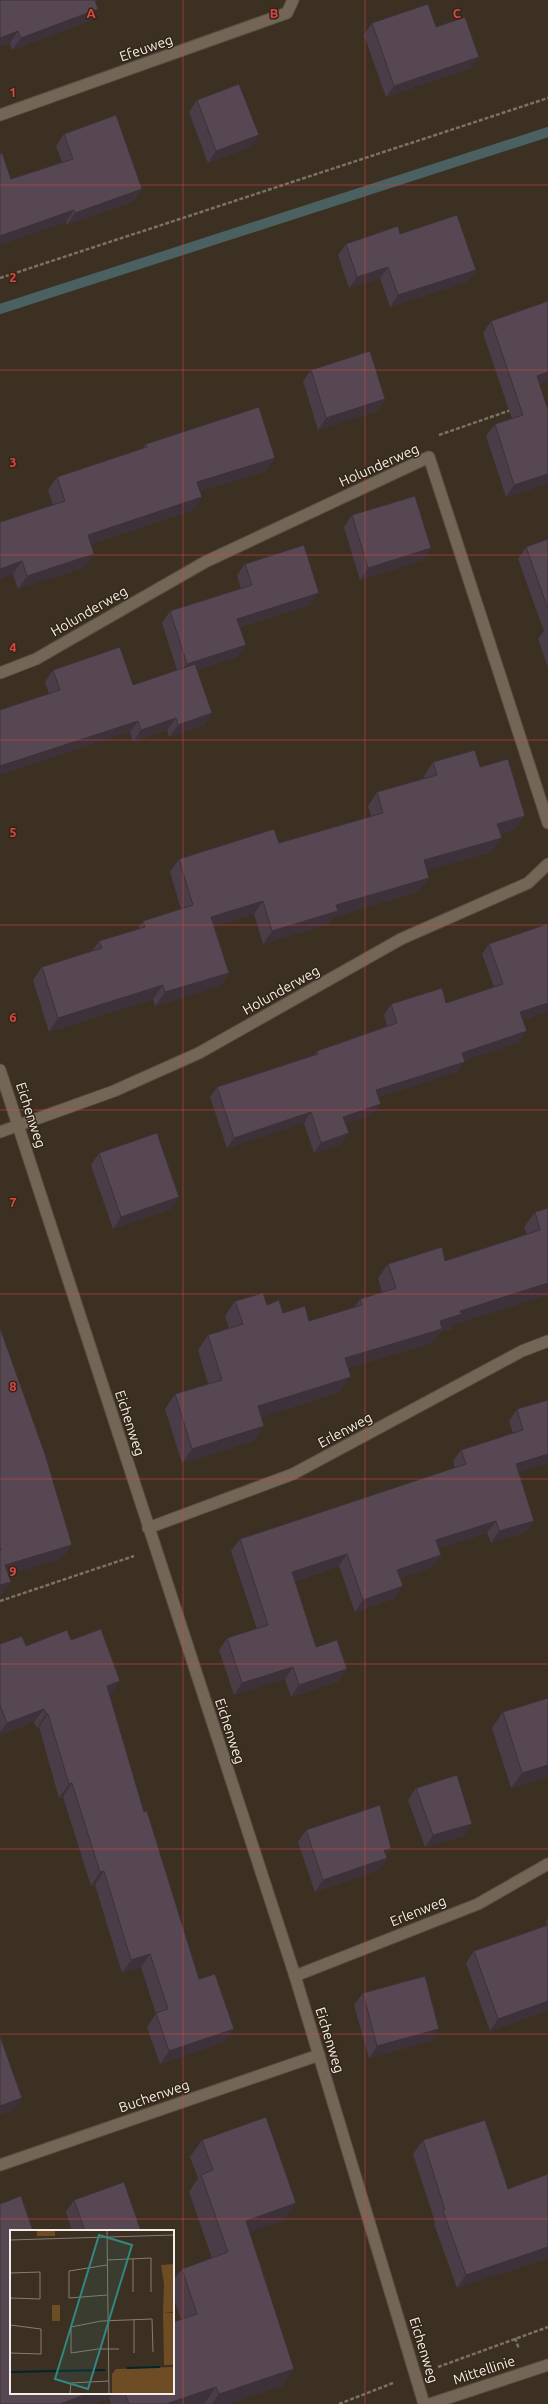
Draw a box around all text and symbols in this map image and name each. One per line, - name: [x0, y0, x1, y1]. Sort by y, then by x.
- text: A: [86, 6, 96, 20]
- text: B: [270, 6, 279, 20]
- text: C: [453, 6, 462, 20]
- street label: Efeuweg: [117, 31, 175, 65]
- text: 1: [9, 85, 17, 99]
- text: 2: [9, 270, 17, 284]
- street label: Holunderweg: [337, 440, 421, 490]
- text: 3: [9, 455, 17, 469]
- street label: Holunderweg: [48, 583, 130, 639]
- text: 4: [9, 640, 17, 654]
- text: 5: [9, 825, 17, 839]
- street label: Holunderweg: [240, 962, 322, 1018]
- text: 6: [9, 1010, 17, 1024]
- street label: Eichenweg: [13, 1080, 49, 1150]
- text: 7: [9, 1195, 17, 1209]
- text: 8: [9, 1379, 17, 1393]
- street label: Eichenweg: [112, 1388, 148, 1458]
- street label: Erlenweg: [315, 1409, 375, 1451]
- text: 9: [9, 1564, 17, 1578]
- street label: Eichenweg: [212, 1696, 248, 1766]
- street label: Erlenweg: [388, 1892, 448, 1930]
- street label: Eichenweg: [312, 2005, 348, 2075]
- street label: Buchenweg: [117, 2076, 191, 2116]
- inset map: [10, 2230, 174, 2394]
- street label: Eichenweg: [406, 2315, 442, 2385]
- street label: Mittellinie: [451, 2352, 517, 2388]

